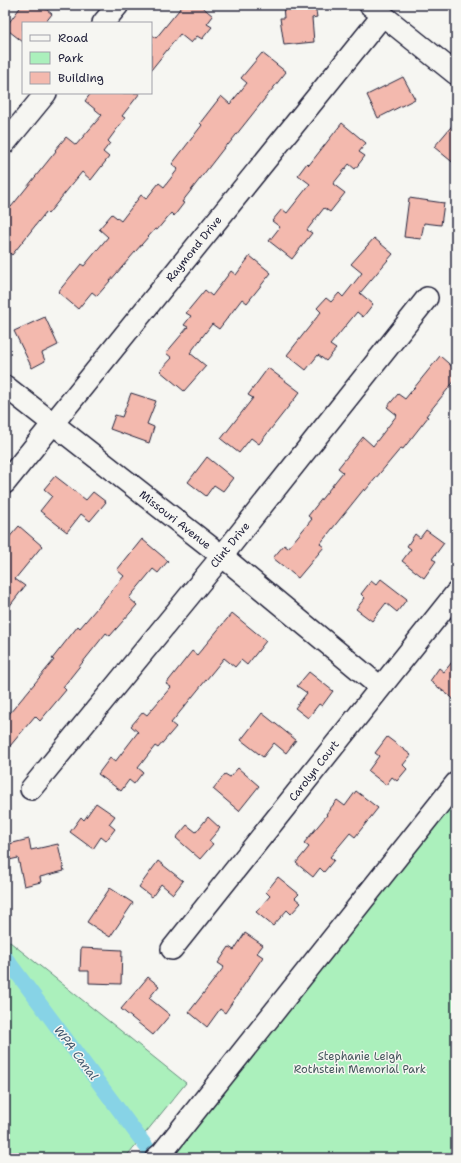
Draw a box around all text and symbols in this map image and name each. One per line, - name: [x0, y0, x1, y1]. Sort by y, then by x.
- legend: [22, 22, 152, 94]
- text: Road: [58, 30, 89, 46]
- text: Park: [58, 50, 84, 66]
- text: Building: [58, 70, 104, 86]
- street label: Raymond Drive: [163, 213, 225, 285]
- street label: Missouri Avenue: [136, 487, 214, 553]
- street label: Clint Drive: [207, 519, 253, 571]
- street label: Carolyn Court: [285, 737, 343, 805]
- water label: WPA Canal: [50, 1023, 102, 1084]
- park label: Stephanie Leigh Rothstein Memorial Park: [294, 1049, 426, 1077]

